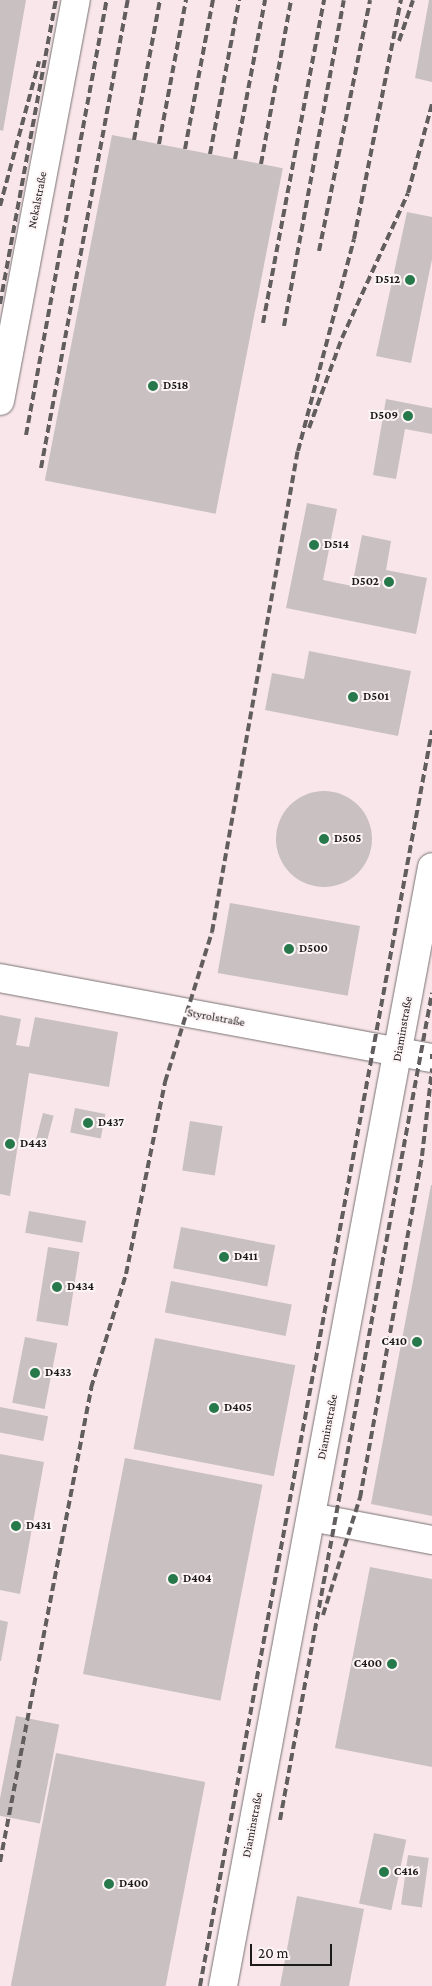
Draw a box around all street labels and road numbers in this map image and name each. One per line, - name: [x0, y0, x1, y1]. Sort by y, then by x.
- street label: Nekalstraße: [25, 170, 51, 230]
- street label: Diaminstraße: [390, 995, 416, 1063]
- street label: Styrolstraße: [186, 1006, 246, 1030]
- street label: Diaminstraße: [315, 1393, 341, 1461]
- street label: Diaminstraße: [240, 1791, 266, 1859]

